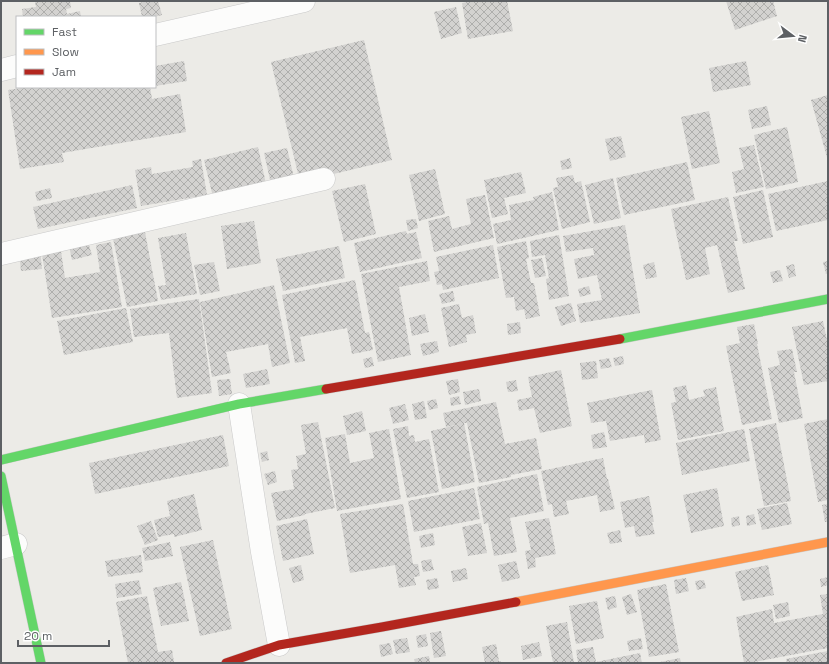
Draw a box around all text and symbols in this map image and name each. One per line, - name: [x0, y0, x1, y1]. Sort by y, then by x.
- legend: [16, 16, 156, 88]
- north arrow: [773, 16, 813, 56]
- text: Fast: [52, 24, 77, 40]
- text: N: [795, 33, 810, 44]
- text: Slow: [52, 44, 79, 60]
- text: Jam: [52, 64, 76, 80]
- scale bar: [18, 622, 109, 648]
- text: 20 m: [24, 628, 52, 644]

